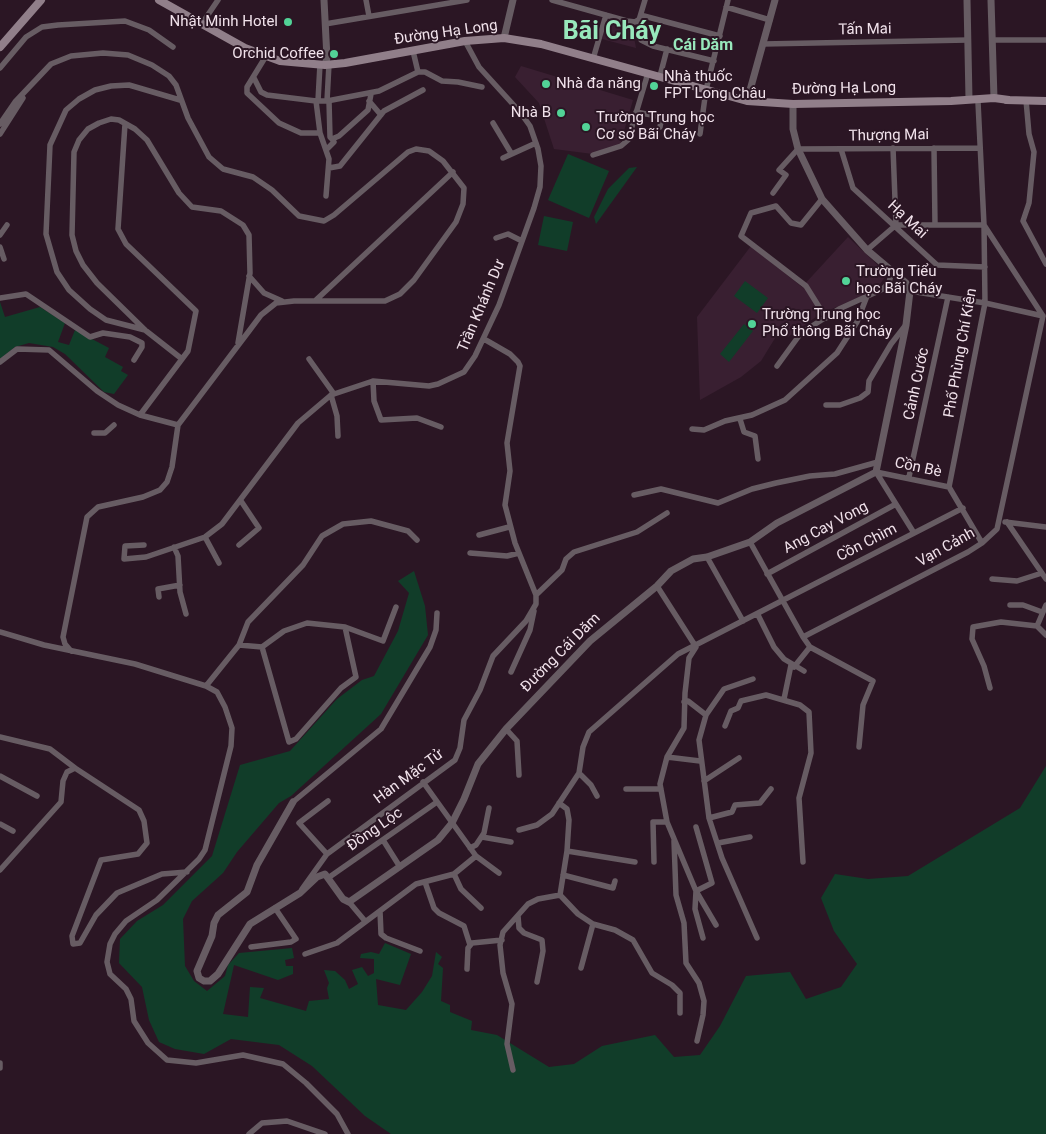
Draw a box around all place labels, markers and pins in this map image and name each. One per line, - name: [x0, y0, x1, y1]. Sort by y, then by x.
- place label: Nhật Minh Hotel: [169, 13, 278, 31]
- marker: Nhật Minh Hotel: [282, 16, 294, 28]
- place label: Orchid Coffee: [232, 45, 324, 63]
- marker: Orchid Coffee: [328, 48, 340, 60]
- place label: Nhà thuốc FPT Long Châu: [664, 68, 766, 103]
- place label: Nhà đa năng: [556, 75, 641, 93]
- marker: Nhà đa năng: [540, 78, 552, 90]
- marker: Nhà thuốc FPT Long Châu: [648, 80, 660, 92]
- place label: Nhà B: [511, 104, 551, 122]
- marker: Nhà B: [555, 107, 567, 119]
- place label: Trường Trung học Cơ sở Bãi Cháy: [596, 109, 715, 144]
- marker: Trường Trung học Cơ sở Bãi Cháy: [580, 121, 592, 133]
- place label: Trường Tiểu học Bãi Cháy: [856, 263, 942, 298]
- marker: Trường Tiểu học Bãi Cháy: [840, 275, 852, 287]
- place label: Trường Trung học Phổ thông Bãi Cháy: [762, 306, 892, 341]
- marker: Trường Trung học Phổ thông Bãi Cháy: [746, 318, 758, 330]

